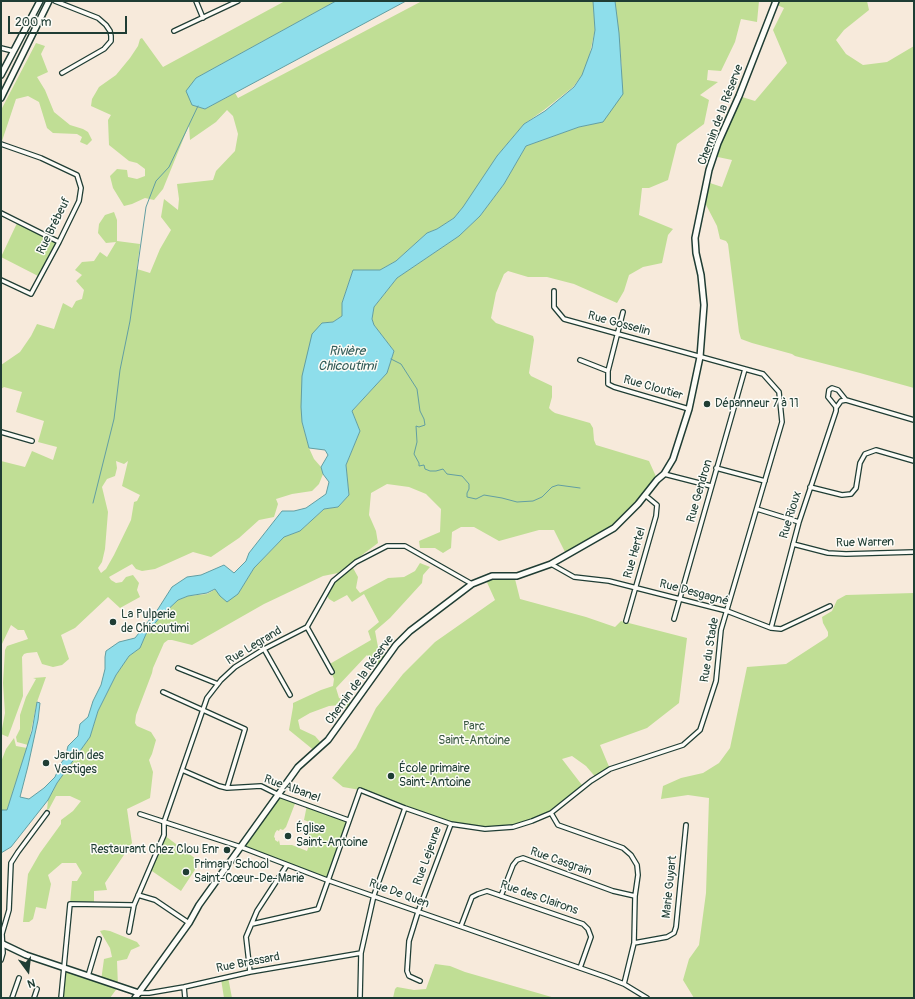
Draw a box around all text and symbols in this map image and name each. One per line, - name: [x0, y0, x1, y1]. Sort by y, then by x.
- scale bar: [10, 8, 129, 34]
- text: 200 m: [15, 15, 51, 30]
- street label: Chemin de la Réserve: [695, 63, 747, 167]
- street label: Rue Brébeuf: [34, 195, 74, 257]
- street label: Rue Gosselin: [586, 309, 652, 339]
- water label: Rivière Chicoutimi: [318, 344, 376, 375]
- street label: Rue Cloutier: [621, 373, 685, 403]
- place label: Dépanneur 7 à 11: [715, 397, 799, 411]
- marker: Dépanneur 7 à 11: [702, 399, 712, 409]
- street label: Rue Gendron: [684, 458, 716, 524]
- street label: Rue Rioux: [777, 489, 805, 541]
- street label: Rue Hertel: [621, 526, 649, 580]
- street label: Rue Warren: [836, 535, 894, 551]
- street label: Rue Desgagné: [658, 577, 730, 609]
- place label: La Pulperie de Chicoutimi: [121, 608, 189, 636]
- marker: La Pulperie de Chicoutimi: [108, 617, 118, 627]
- street label: Rue du Stade: [698, 617, 722, 683]
- street label: Rue Legrand: [224, 624, 284, 668]
- street label: Chemin de la Réserve: [323, 633, 397, 727]
- park label: Parc Saint-Antoine: [438, 720, 510, 748]
- place label: Jardin des Vestiges: [54, 749, 104, 777]
- marker: Jardin des Vestiges: [41, 758, 51, 768]
- place label: École primaire Saint-Antoine: [399, 762, 471, 790]
- marker: École primaire Saint-Antoine: [386, 771, 396, 781]
- street label: Rue Albanel: [262, 772, 322, 806]
- place label: Église Saint-Antoine: [296, 822, 368, 850]
- street label: Rue Lejeune: [411, 825, 445, 887]
- marker: Église Saint-Antoine: [283, 831, 293, 841]
- place label: Restaurant Chez Clou Enr: [90, 843, 219, 857]
- marker: Restaurant Chez Clou Enr: [222, 845, 232, 855]
- street label: Rue Casgrain: [528, 845, 594, 879]
- street label: Marie Guyart: [660, 855, 680, 919]
- place label: Primary School Saint-Cœur-De-Marie: [194, 858, 304, 886]
- marker: Primary School Saint-Cœur-De-Marie: [181, 867, 191, 877]
- street label: Rue De Quen: [367, 876, 431, 912]
- street label: Rue des Clairons: [498, 878, 580, 918]
- street label: Rue Brassard: [215, 950, 281, 976]
- north arrow: [8, 951, 48, 991]
- text: N: [26, 976, 37, 990]

